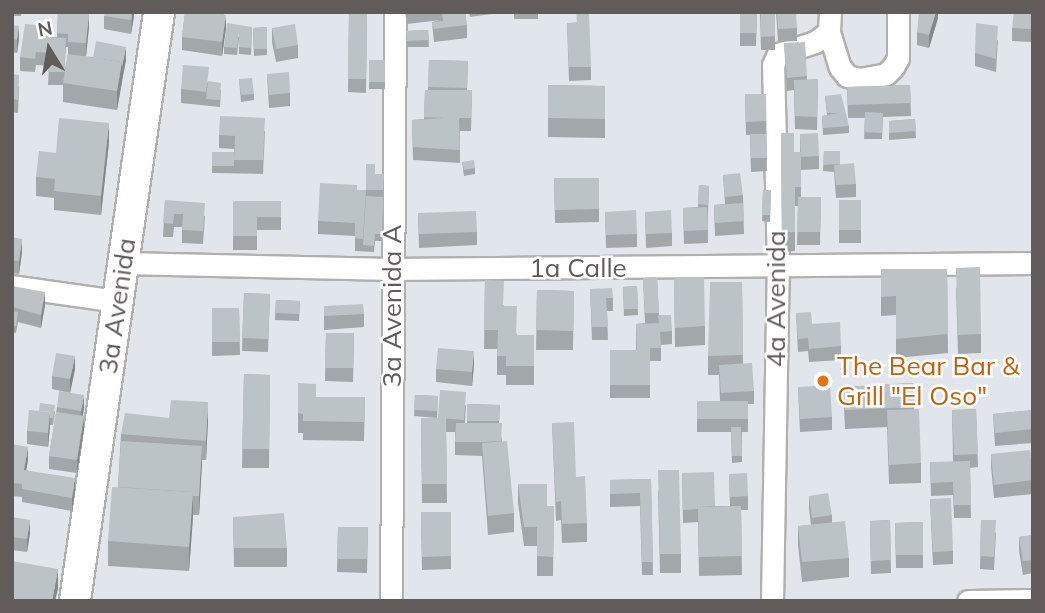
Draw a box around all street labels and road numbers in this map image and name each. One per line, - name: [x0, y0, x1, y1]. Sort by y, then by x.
- street label: 3a Avenida A: [376, 225, 408, 387]
- street label: 4a Avenida: [760, 231, 792, 367]
- street label: 3a Avenida: [92, 236, 142, 376]
- street label: 1a Calle: [529, 252, 627, 284]

